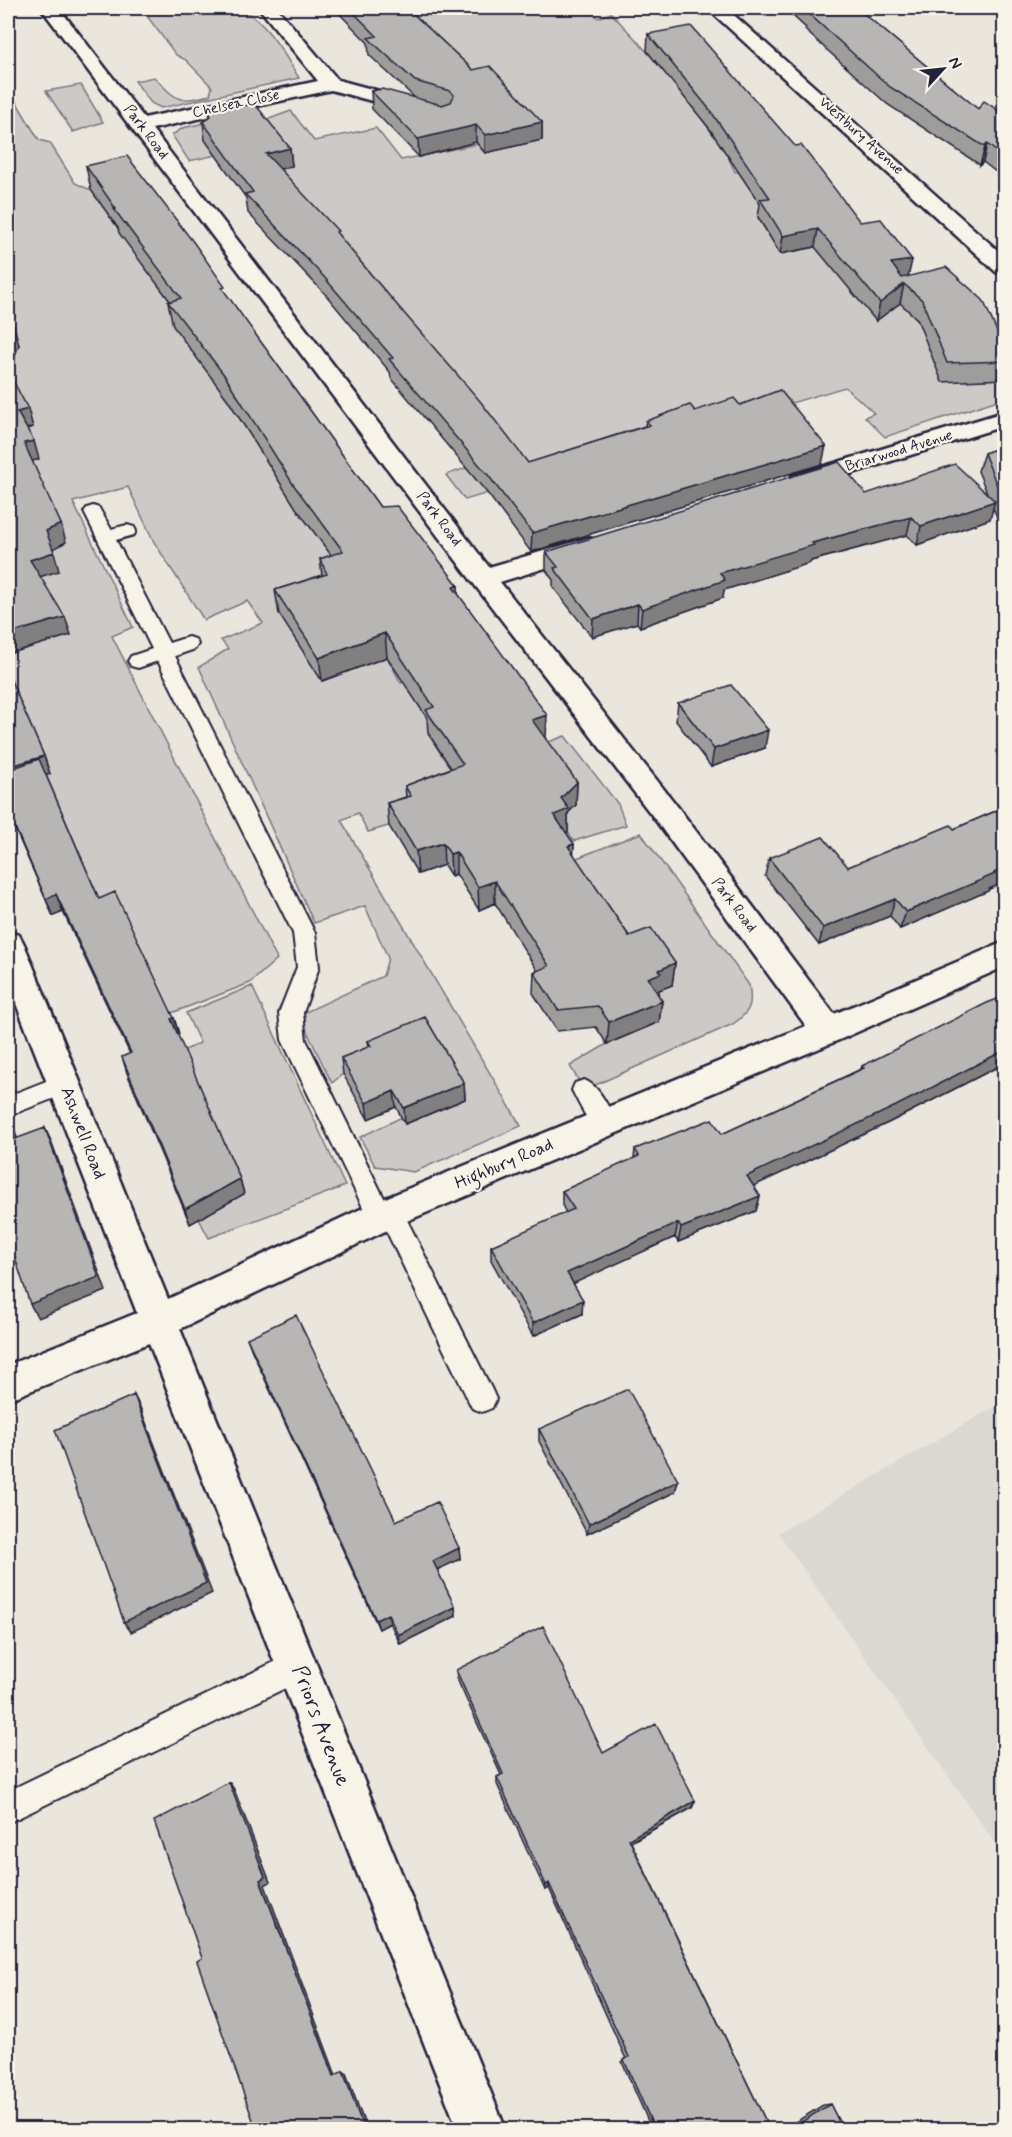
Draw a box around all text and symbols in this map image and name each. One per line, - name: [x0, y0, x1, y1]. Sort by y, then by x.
- north arrow: [913, 39, 973, 99]
- text: N: [943, 53, 967, 72]
- street label: Chelsea Close: [191, 85, 282, 123]
- street label: Westbury Avenue: [814, 93, 908, 180]
- street label: Park Road: [119, 100, 173, 164]
- street label: Briarwood Avenue: [843, 425, 955, 477]
- street label: Park Road: [412, 487, 466, 551]
- street label: Park Road: [707, 873, 761, 937]
- street label: Ashwell Road: [54, 1083, 112, 1183]
- street label: Highbury Road: [451, 1132, 558, 1197]
- street label: Priors Avenue: [285, 1662, 357, 1790]

